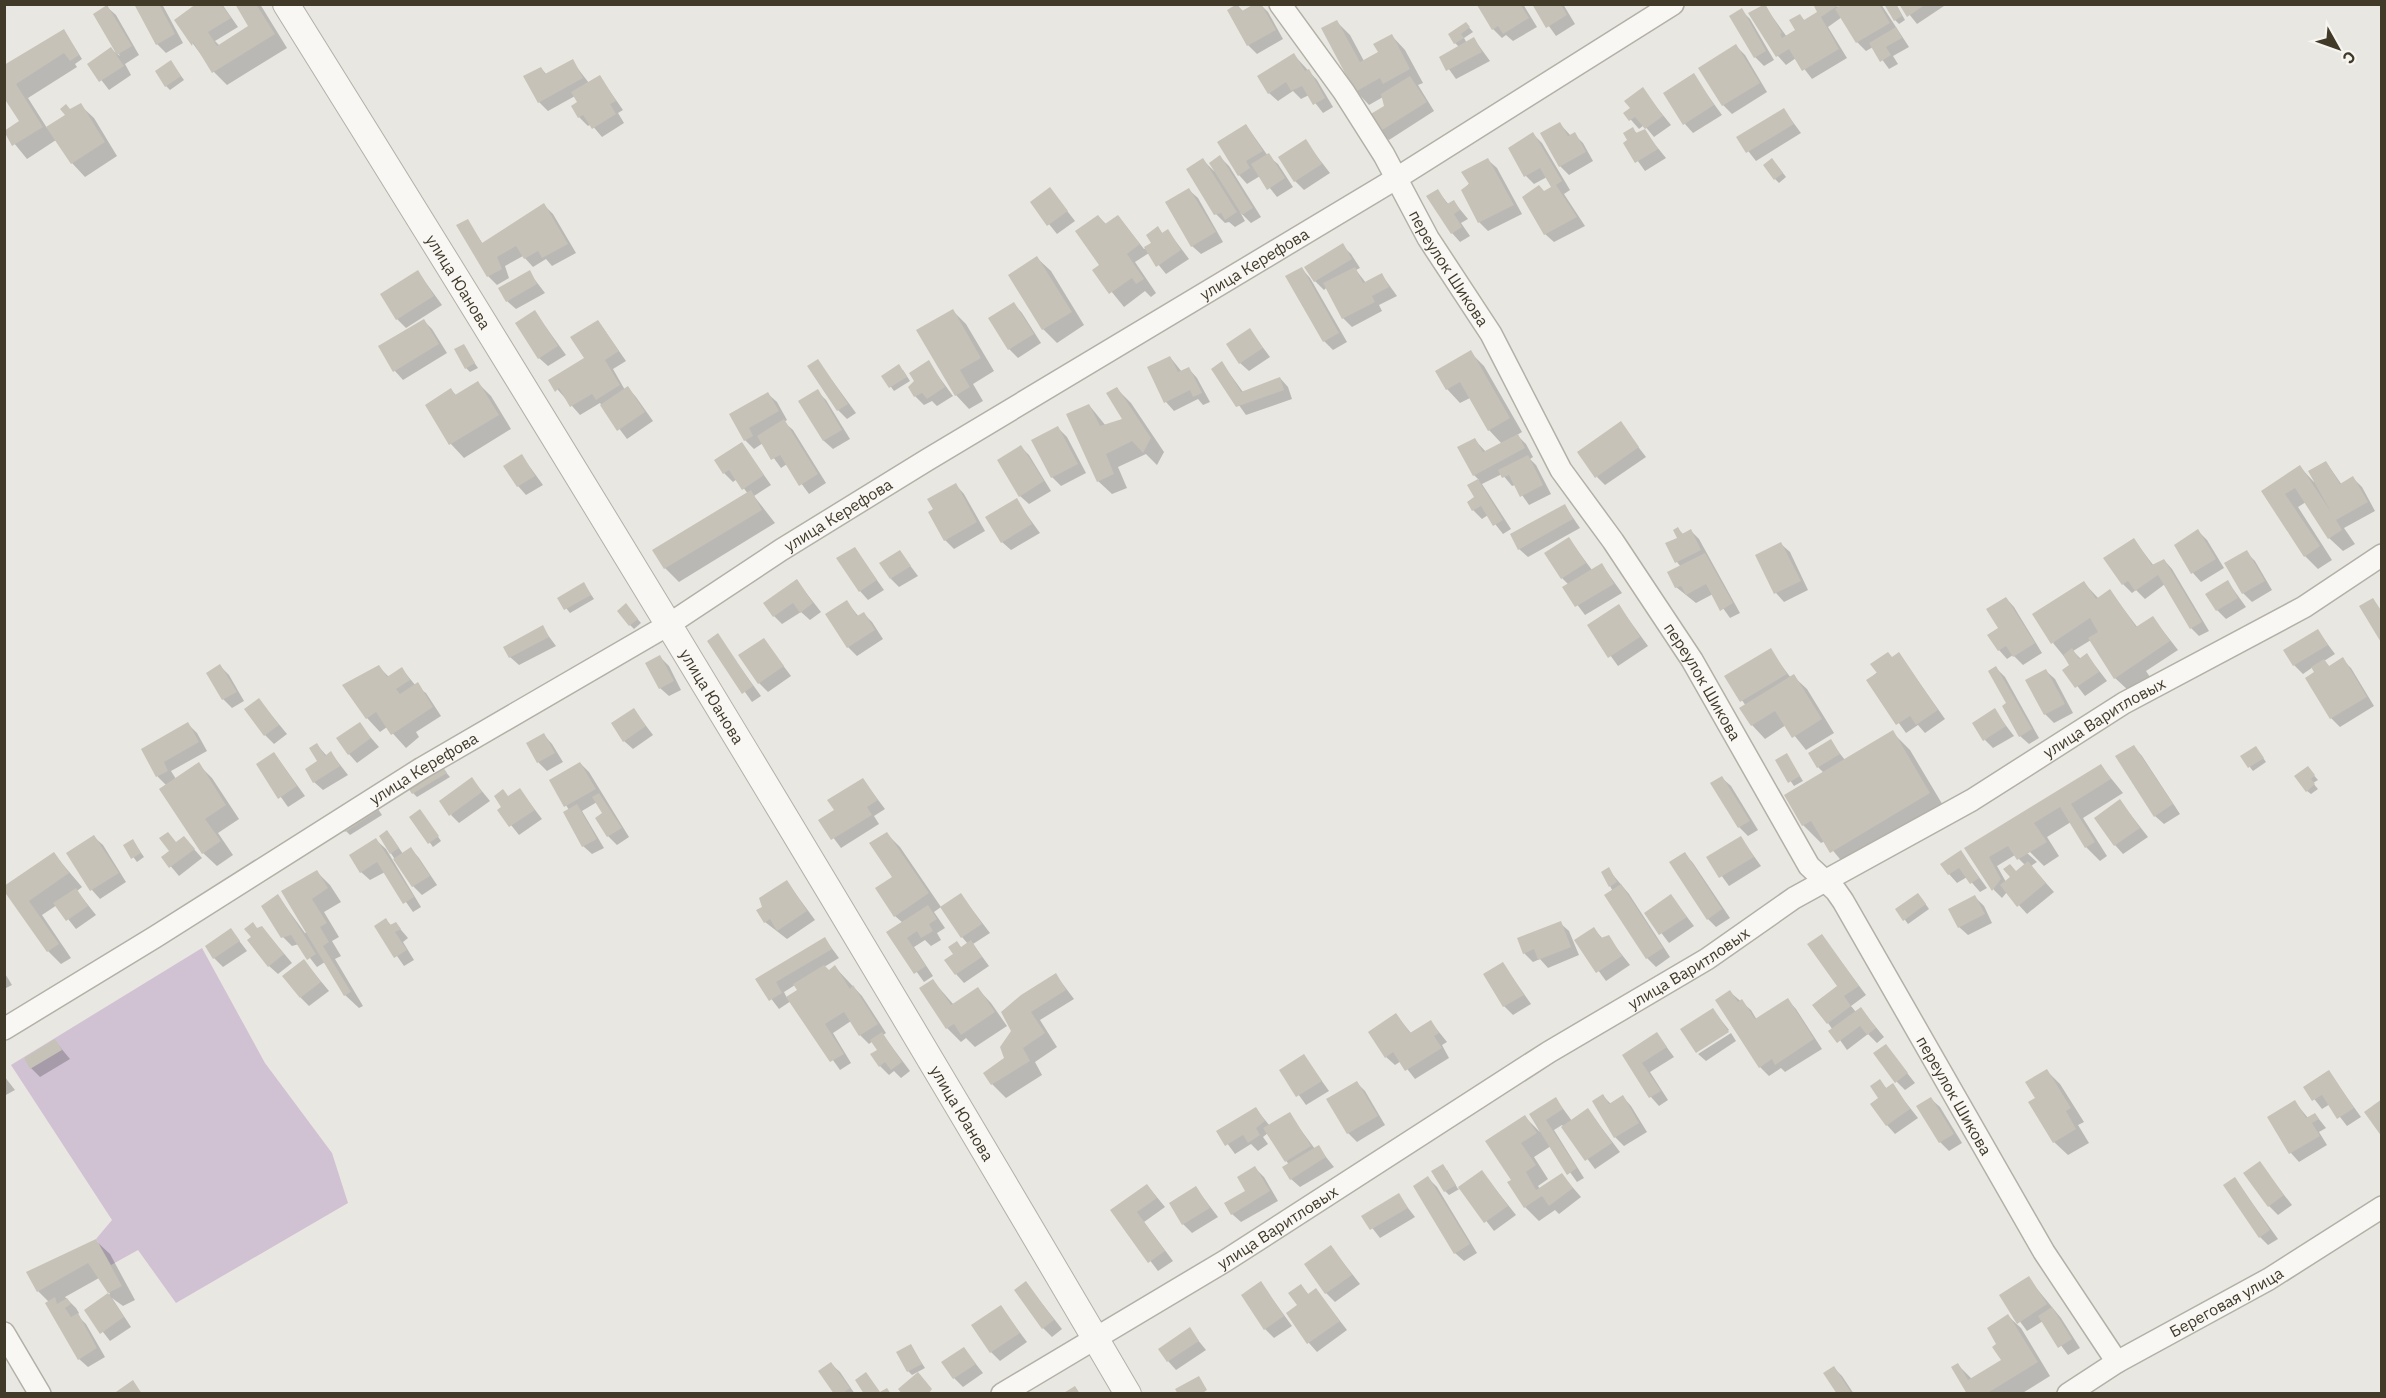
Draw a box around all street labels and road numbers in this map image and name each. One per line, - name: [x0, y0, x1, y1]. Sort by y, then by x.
- street label: переулок Шикова: [1405, 206, 1493, 330]
- street label: улица Керефова: [1196, 223, 1313, 304]
- street label: улица Юанова: [422, 231, 496, 333]
- street label: улица Керефова: [780, 474, 896, 556]
- street label: переулок Шикова: [1660, 619, 1746, 744]
- street label: улица Юанова: [676, 645, 749, 748]
- street label: улица Варитловых: [2039, 673, 2169, 762]
- street label: улица Керефова: [365, 727, 482, 809]
- street label: улица Варитловых: [1624, 923, 1753, 1013]
- street label: переулок Шикова: [1912, 1032, 1997, 1159]
- street label: улица Юанова: [926, 1062, 999, 1165]
- street label: улица Варитловых: [1213, 1181, 1342, 1273]
- street label: Береговая улица: [2166, 1262, 2287, 1342]

